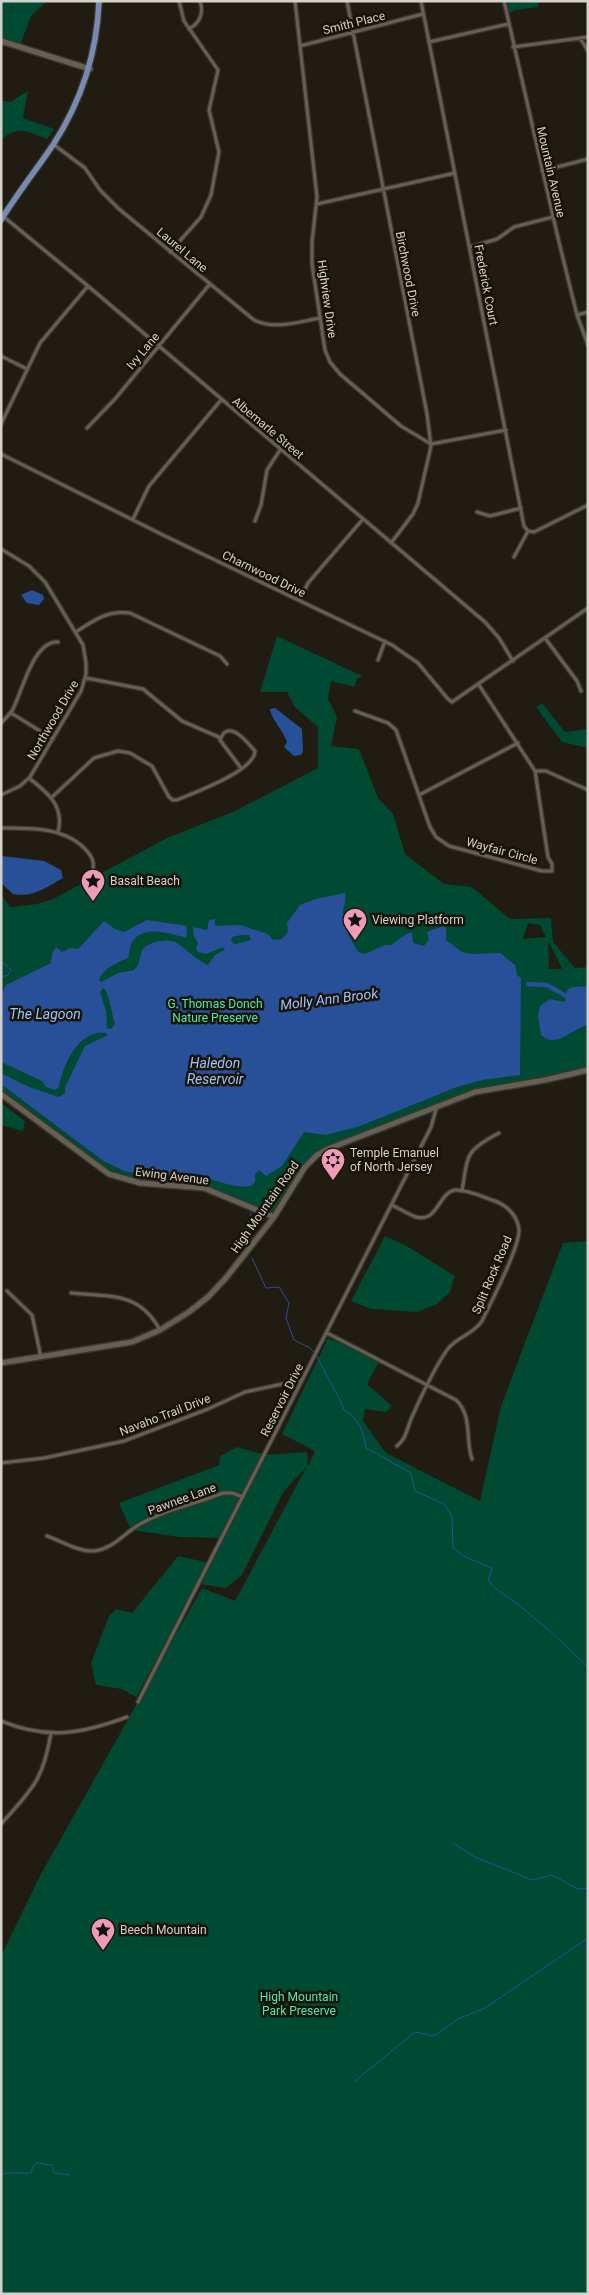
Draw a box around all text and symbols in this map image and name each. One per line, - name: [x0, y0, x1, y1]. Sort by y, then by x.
- street label: Smith Place: [321, 8, 387, 38]
- street label: Mountain Avenue: [534, 125, 568, 219]
- street label: Laurel Lane: [154, 225, 210, 275]
- street label: Birchwood Drive: [393, 230, 423, 318]
- street label: Frederick Court: [471, 244, 501, 327]
- street label: Highview Drive: [315, 259, 339, 339]
- street label: Ivy Lane: [124, 330, 162, 372]
- street label: Albemarle Street: [229, 394, 307, 462]
- street label: Charnwood Drive: [220, 548, 308, 600]
- street label: Northwood Drive: [25, 678, 81, 762]
- street label: Wayfair Circle: [465, 835, 539, 867]
- place icon: Basalt Beach: [80, 868, 106, 902]
- place label: Basalt Beach: [110, 874, 180, 888]
- place icon: Viewing Platform: [342, 907, 368, 941]
- place label: Viewing Platform: [372, 913, 464, 927]
- water label: Molly Ann Brook: [279, 985, 380, 1013]
- park label: G. Thomas Donch Nature Preserve: [167, 997, 263, 1025]
- water label: The Lagoon: [9, 1006, 81, 1022]
- water label: Haledon Reservoir: [187, 1055, 244, 1087]
- place label: Temple Emanuel of North Jersey: [350, 1146, 439, 1174]
- synagogue icon: Temple Emanuel of North Jersey: [320, 1147, 346, 1181]
- street label: High Mountain Road: [228, 1158, 302, 1256]
- street label: Ewing Avenue: [134, 1165, 210, 1187]
- street label: Split Rock Road: [469, 1234, 515, 1316]
- street label: Reservoir Drive: [258, 1361, 306, 1439]
- street label: Navaho Trail Drive: [118, 1391, 212, 1439]
- street label: Pawnee Lane: [146, 1480, 218, 1518]
- place icon: Beech Mountain: [90, 1917, 116, 1951]
- place label: Beech Mountain: [120, 1923, 207, 1937]
- park label: High Mountain Park Preserve: [260, 1990, 338, 2018]

